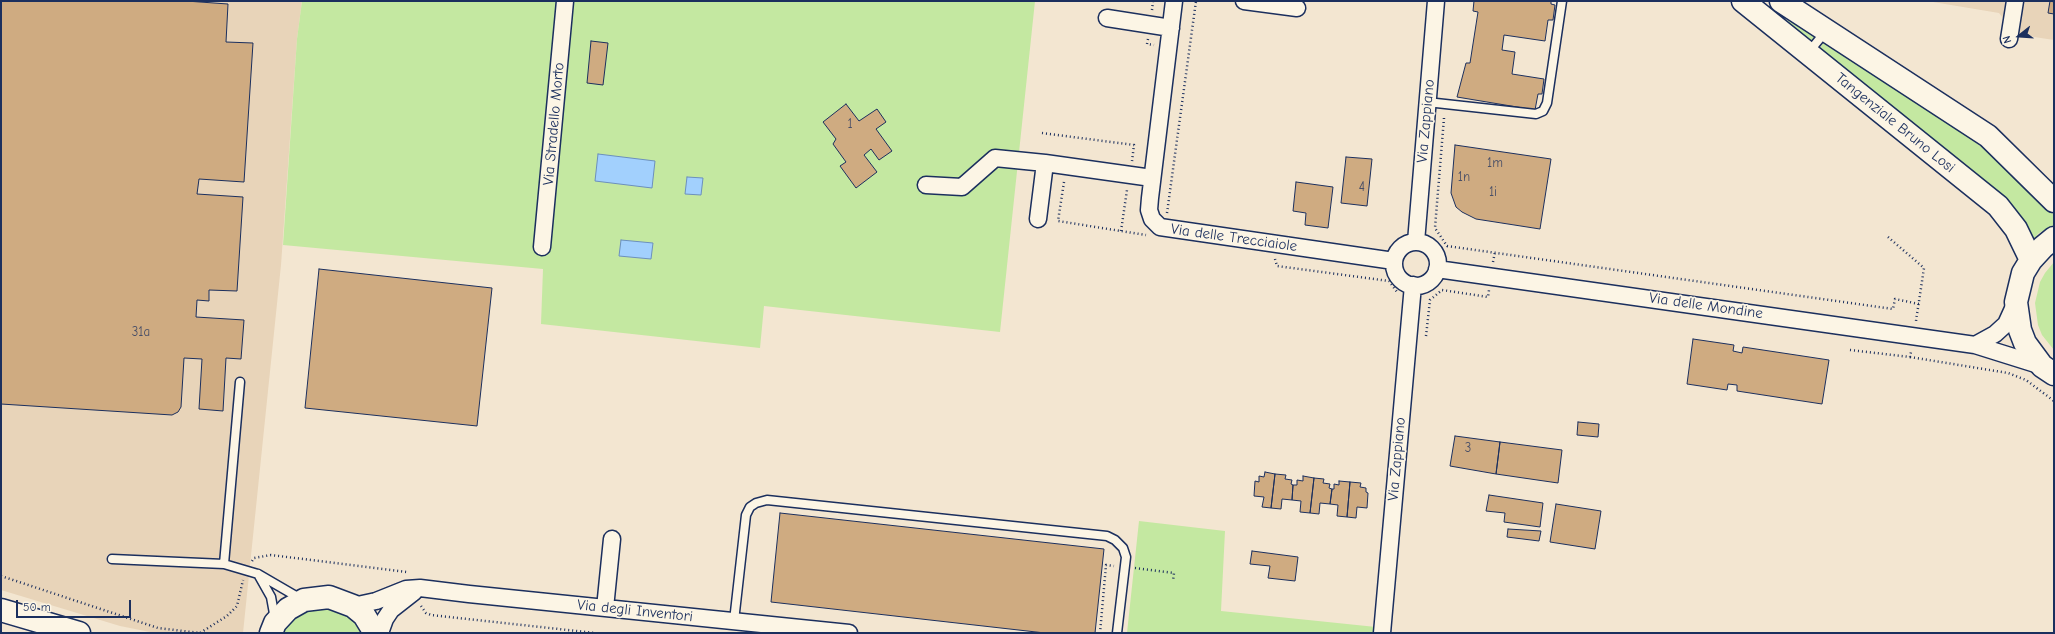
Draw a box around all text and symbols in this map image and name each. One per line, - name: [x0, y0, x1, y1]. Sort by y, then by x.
- north arrow: [1999, 16, 2039, 56]
- text: N: [2000, 34, 2014, 45]
- street label: Via Stradello Morto: [540, 62, 568, 186]
- street label: Tangenziale Bruno Losi: [1832, 69, 1958, 177]
- street label: Via Zappiano: [1413, 78, 1439, 164]
- house number: 1: [847, 116, 853, 132]
- house number: 1m: [1487, 155, 1503, 171]
- house number: 1n: [1458, 169, 1470, 185]
- house number: 4: [1359, 179, 1365, 195]
- house number: 1i: [1489, 184, 1497, 200]
- street label: Via delle Trecciaiole: [1170, 220, 1298, 256]
- street label: Via delle Mondine: [1648, 289, 1764, 323]
- house number: 31a: [132, 324, 150, 340]
- street label: Via Zappiano: [1384, 416, 1410, 502]
- house number: 3: [1465, 440, 1471, 456]
- scale bar: [18, 592, 133, 618]
- street label: Via degli Inventori: [576, 596, 694, 626]
- text: 50 m: [23, 600, 51, 614]

